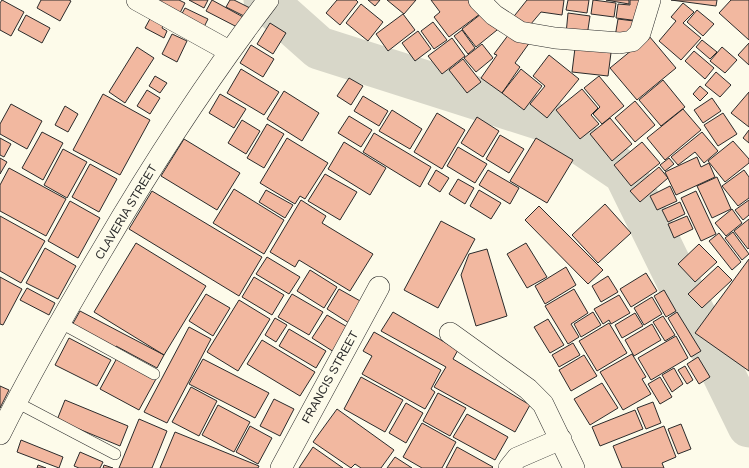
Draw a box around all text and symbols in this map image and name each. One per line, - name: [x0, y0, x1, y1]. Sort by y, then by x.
- street label: CLAVERIA STREET: [92, 161, 160, 262]
- street label: FRANCIS STREET: [299, 328, 361, 426]

